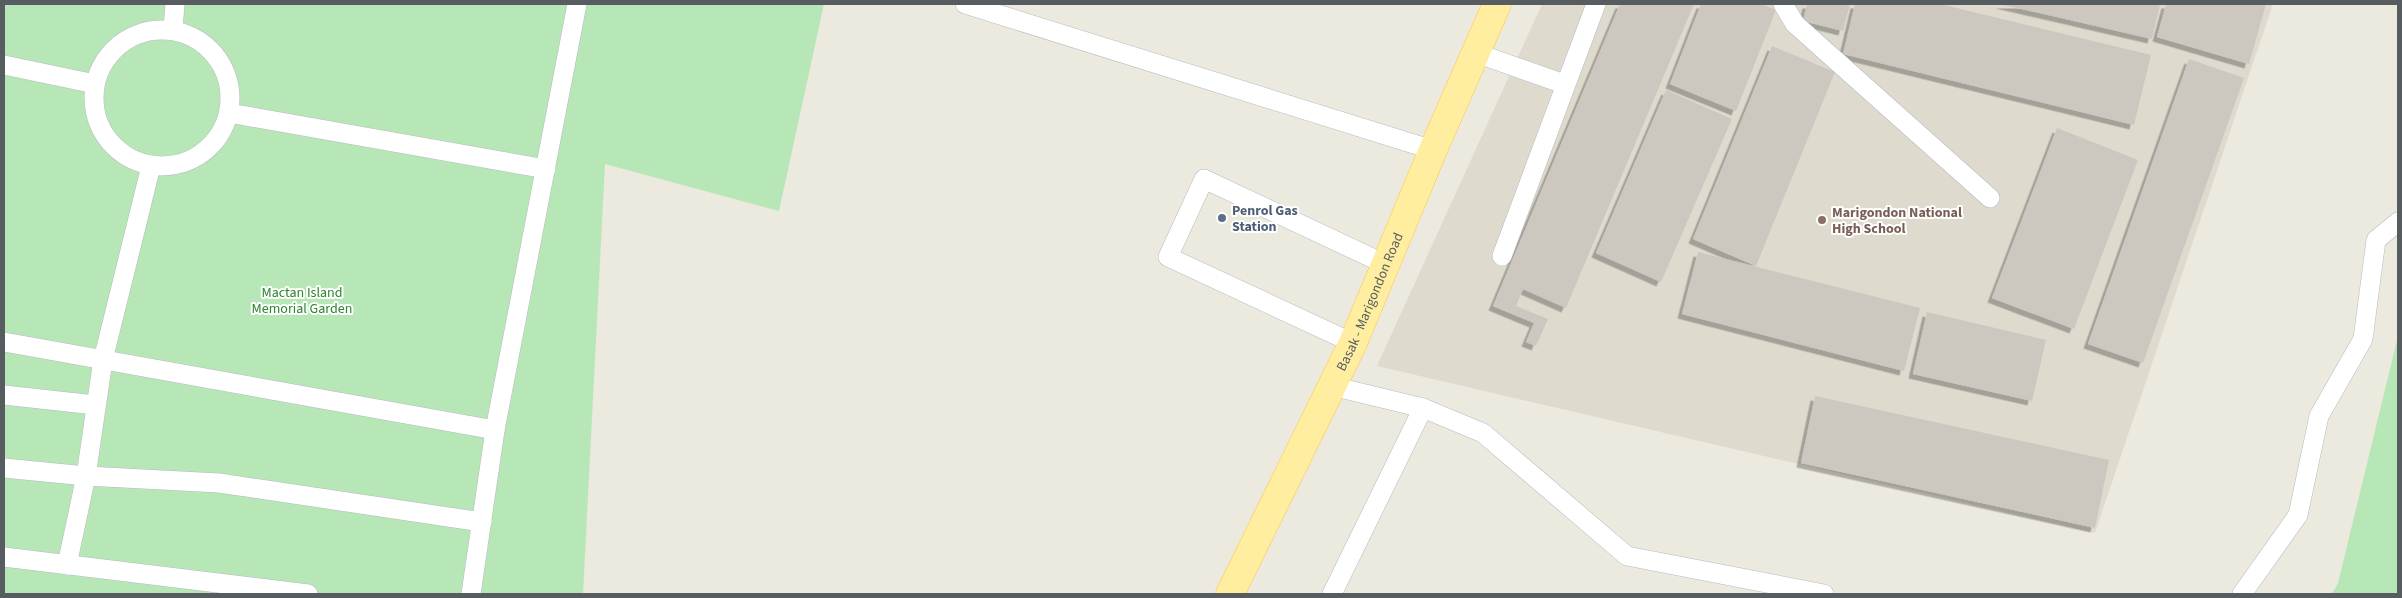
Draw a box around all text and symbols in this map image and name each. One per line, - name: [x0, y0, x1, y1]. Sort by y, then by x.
- place label: Penrol Gas Station: [1232, 201, 1298, 237]
- place label: Marigondon National High School: [1832, 203, 1962, 239]
- marker: Penrol Gas Station: [1216, 212, 1228, 224]
- marker: Marigondon National High School: [1816, 214, 1828, 226]
- street label: Basak - Marigondon Road: [1332, 230, 1409, 375]
- park label: Mactan Island Memorial Garden: [252, 283, 352, 319]

